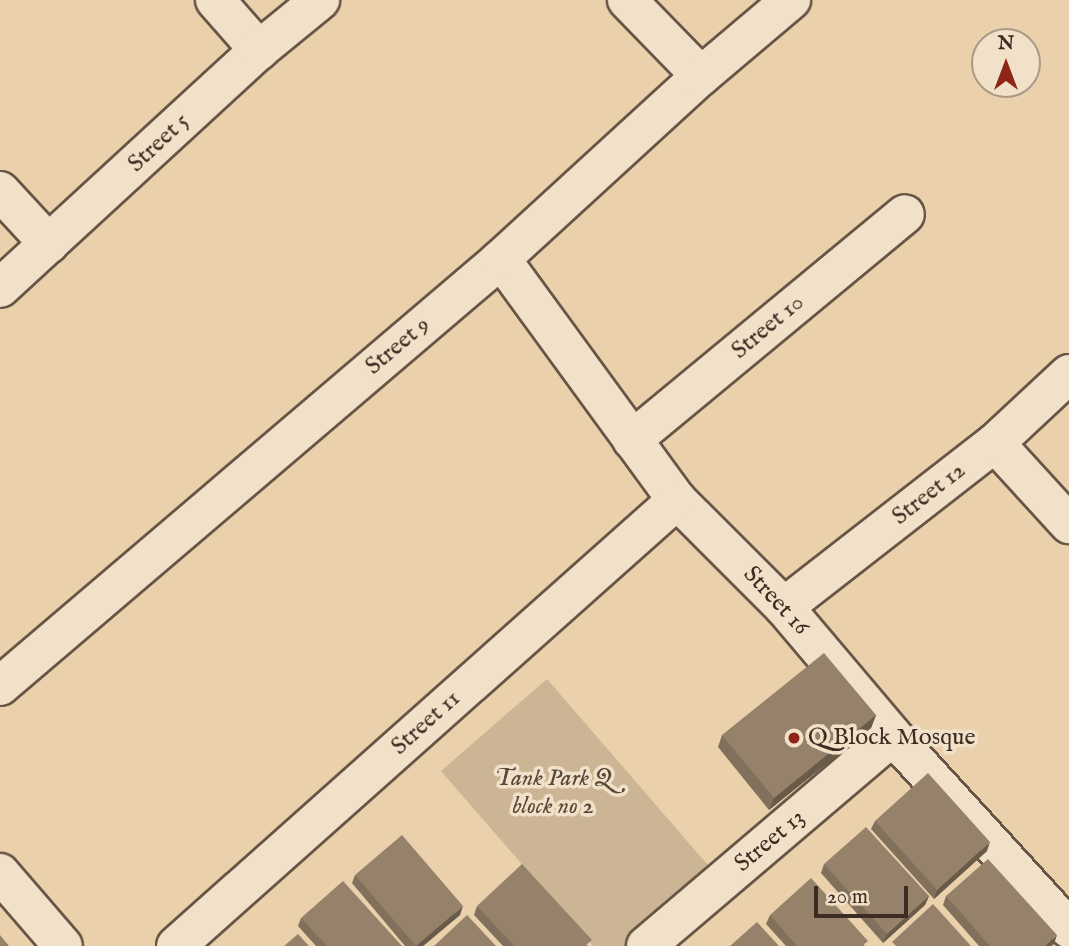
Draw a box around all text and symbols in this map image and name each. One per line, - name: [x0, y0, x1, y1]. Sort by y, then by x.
- north arrow: [971, 28, 1041, 98]
- text: N: [998, 32, 1014, 56]
- street label: Street 5: [122, 107, 196, 179]
- street label: Street 10: [726, 288, 810, 366]
- street label: Street 9: [360, 311, 436, 381]
- street label: Street 12: [887, 456, 971, 532]
- street label: Street 16: [737, 560, 815, 642]
- street label: Street 11: [386, 685, 466, 761]
- place label: Q Block Mosque: [808, 724, 976, 752]
- marker: Q Block Mosque: [786, 730, 802, 746]
- park label: Tank Park Q block no 2: [495, 765, 611, 821]
- street label: Street 13: [729, 803, 811, 879]
- scale bar: [817, 872, 912, 916]
- text: 20 m: [827, 884, 868, 911]

